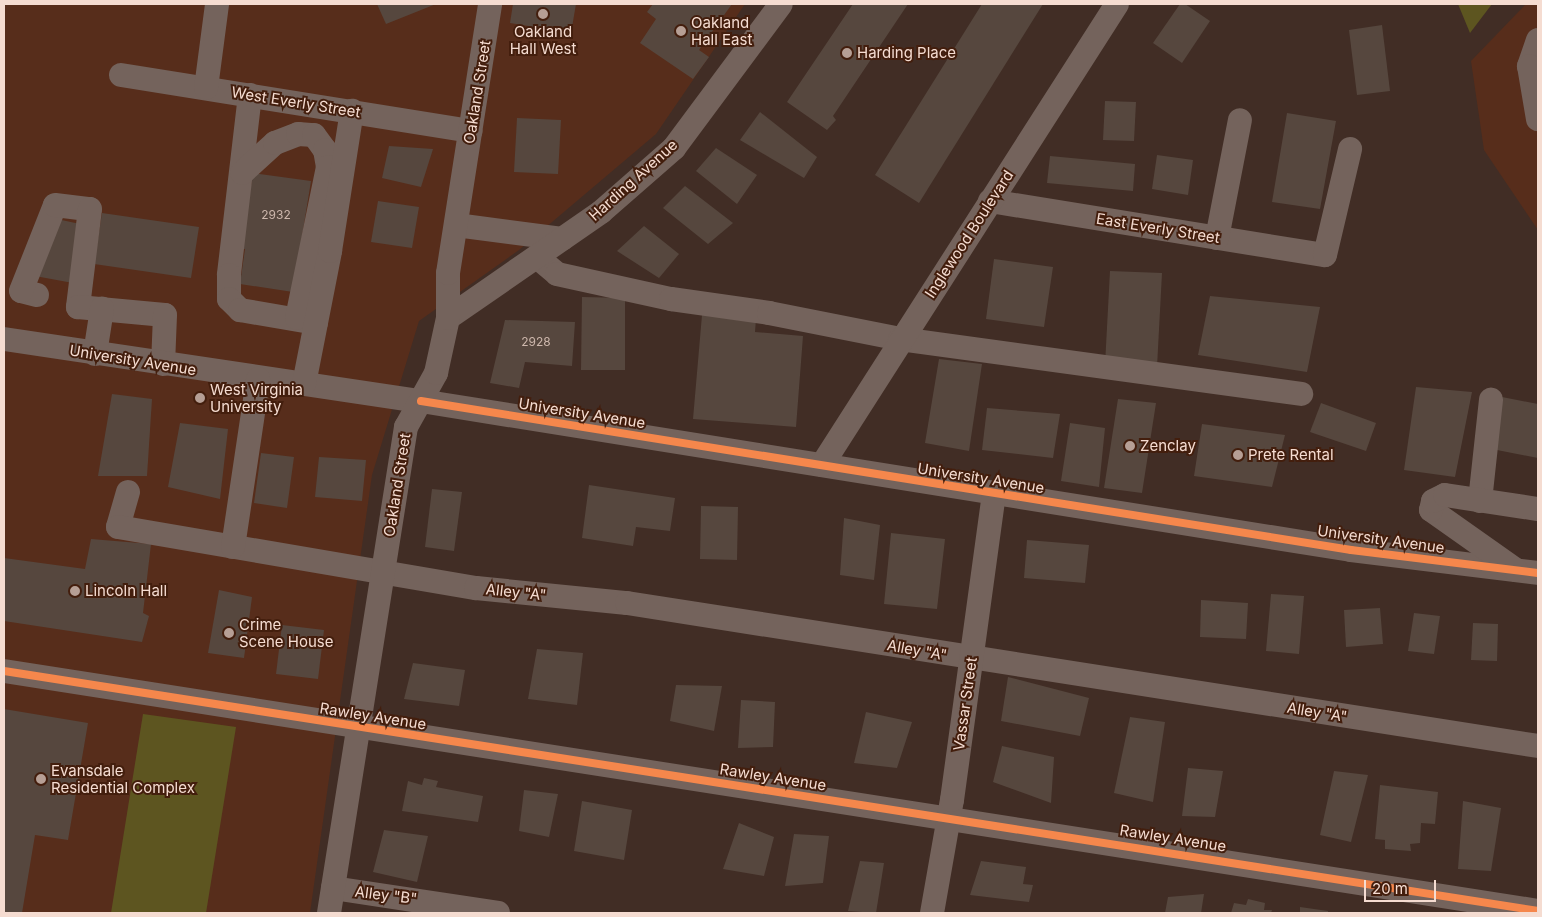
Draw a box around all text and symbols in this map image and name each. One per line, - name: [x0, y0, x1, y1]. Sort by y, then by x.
- marker: Oakland Hall West: [537, 8, 549, 20]
- place label: Oakland Hall East: [691, 13, 752, 48]
- place label: Oakland Hall West: [510, 22, 576, 57]
- marker: Oakland Hall East: [675, 25, 687, 37]
- street label: Oakland Street: [460, 39, 494, 145]
- place label: Harding Place: [857, 44, 956, 62]
- marker: Harding Place: [841, 47, 853, 59]
- street label: West Everly Street: [230, 83, 362, 121]
- street label: Harding Avenue: [585, 136, 681, 224]
- street label: Inglewood Boulevard: [921, 167, 1017, 301]
- house number: 2932: [261, 208, 291, 222]
- street label: East Everly Street: [1095, 209, 1221, 247]
- house number: 2928: [521, 335, 551, 349]
- street label: University Avenue: [68, 341, 198, 379]
- place label: West Virginia University: [210, 380, 303, 415]
- marker: West Virginia University: [194, 392, 206, 404]
- street label: University Avenue: [517, 394, 647, 432]
- street label: Oakland Street: [380, 432, 414, 538]
- place label: Zenclay: [1140, 437, 1196, 455]
- marker: Zenclay: [1124, 440, 1136, 452]
- place label: Prete Rental: [1248, 446, 1334, 464]
- marker: Prete Rental: [1232, 449, 1244, 461]
- street label: University Avenue: [916, 459, 1046, 497]
- street label: University Avenue: [1316, 521, 1446, 557]
- street label: Alley "A": [485, 580, 547, 604]
- place label: Lincoln Hall: [85, 582, 167, 600]
- marker: Lincoln Hall: [69, 585, 81, 597]
- place label: Crime Scene House: [239, 615, 333, 650]
- marker: Crime Scene House: [223, 627, 235, 639]
- street label: Alley "A": [886, 636, 948, 664]
- street label: Vassar Street: [950, 656, 980, 752]
- street label: Alley "A": [1286, 698, 1348, 726]
- street label: Rawley Avenue: [318, 699, 428, 733]
- street label: Rawley Avenue: [718, 760, 828, 794]
- place label: Evansdale Residential Complex: [51, 761, 195, 796]
- marker: Evansdale Residential Complex: [35, 773, 47, 785]
- street label: Rawley Avenue: [1118, 821, 1228, 855]
- scale bar: [1367, 870, 1440, 902]
- text: 20 m: [1372, 879, 1408, 898]
- street label: Alley "B": [354, 882, 418, 908]

